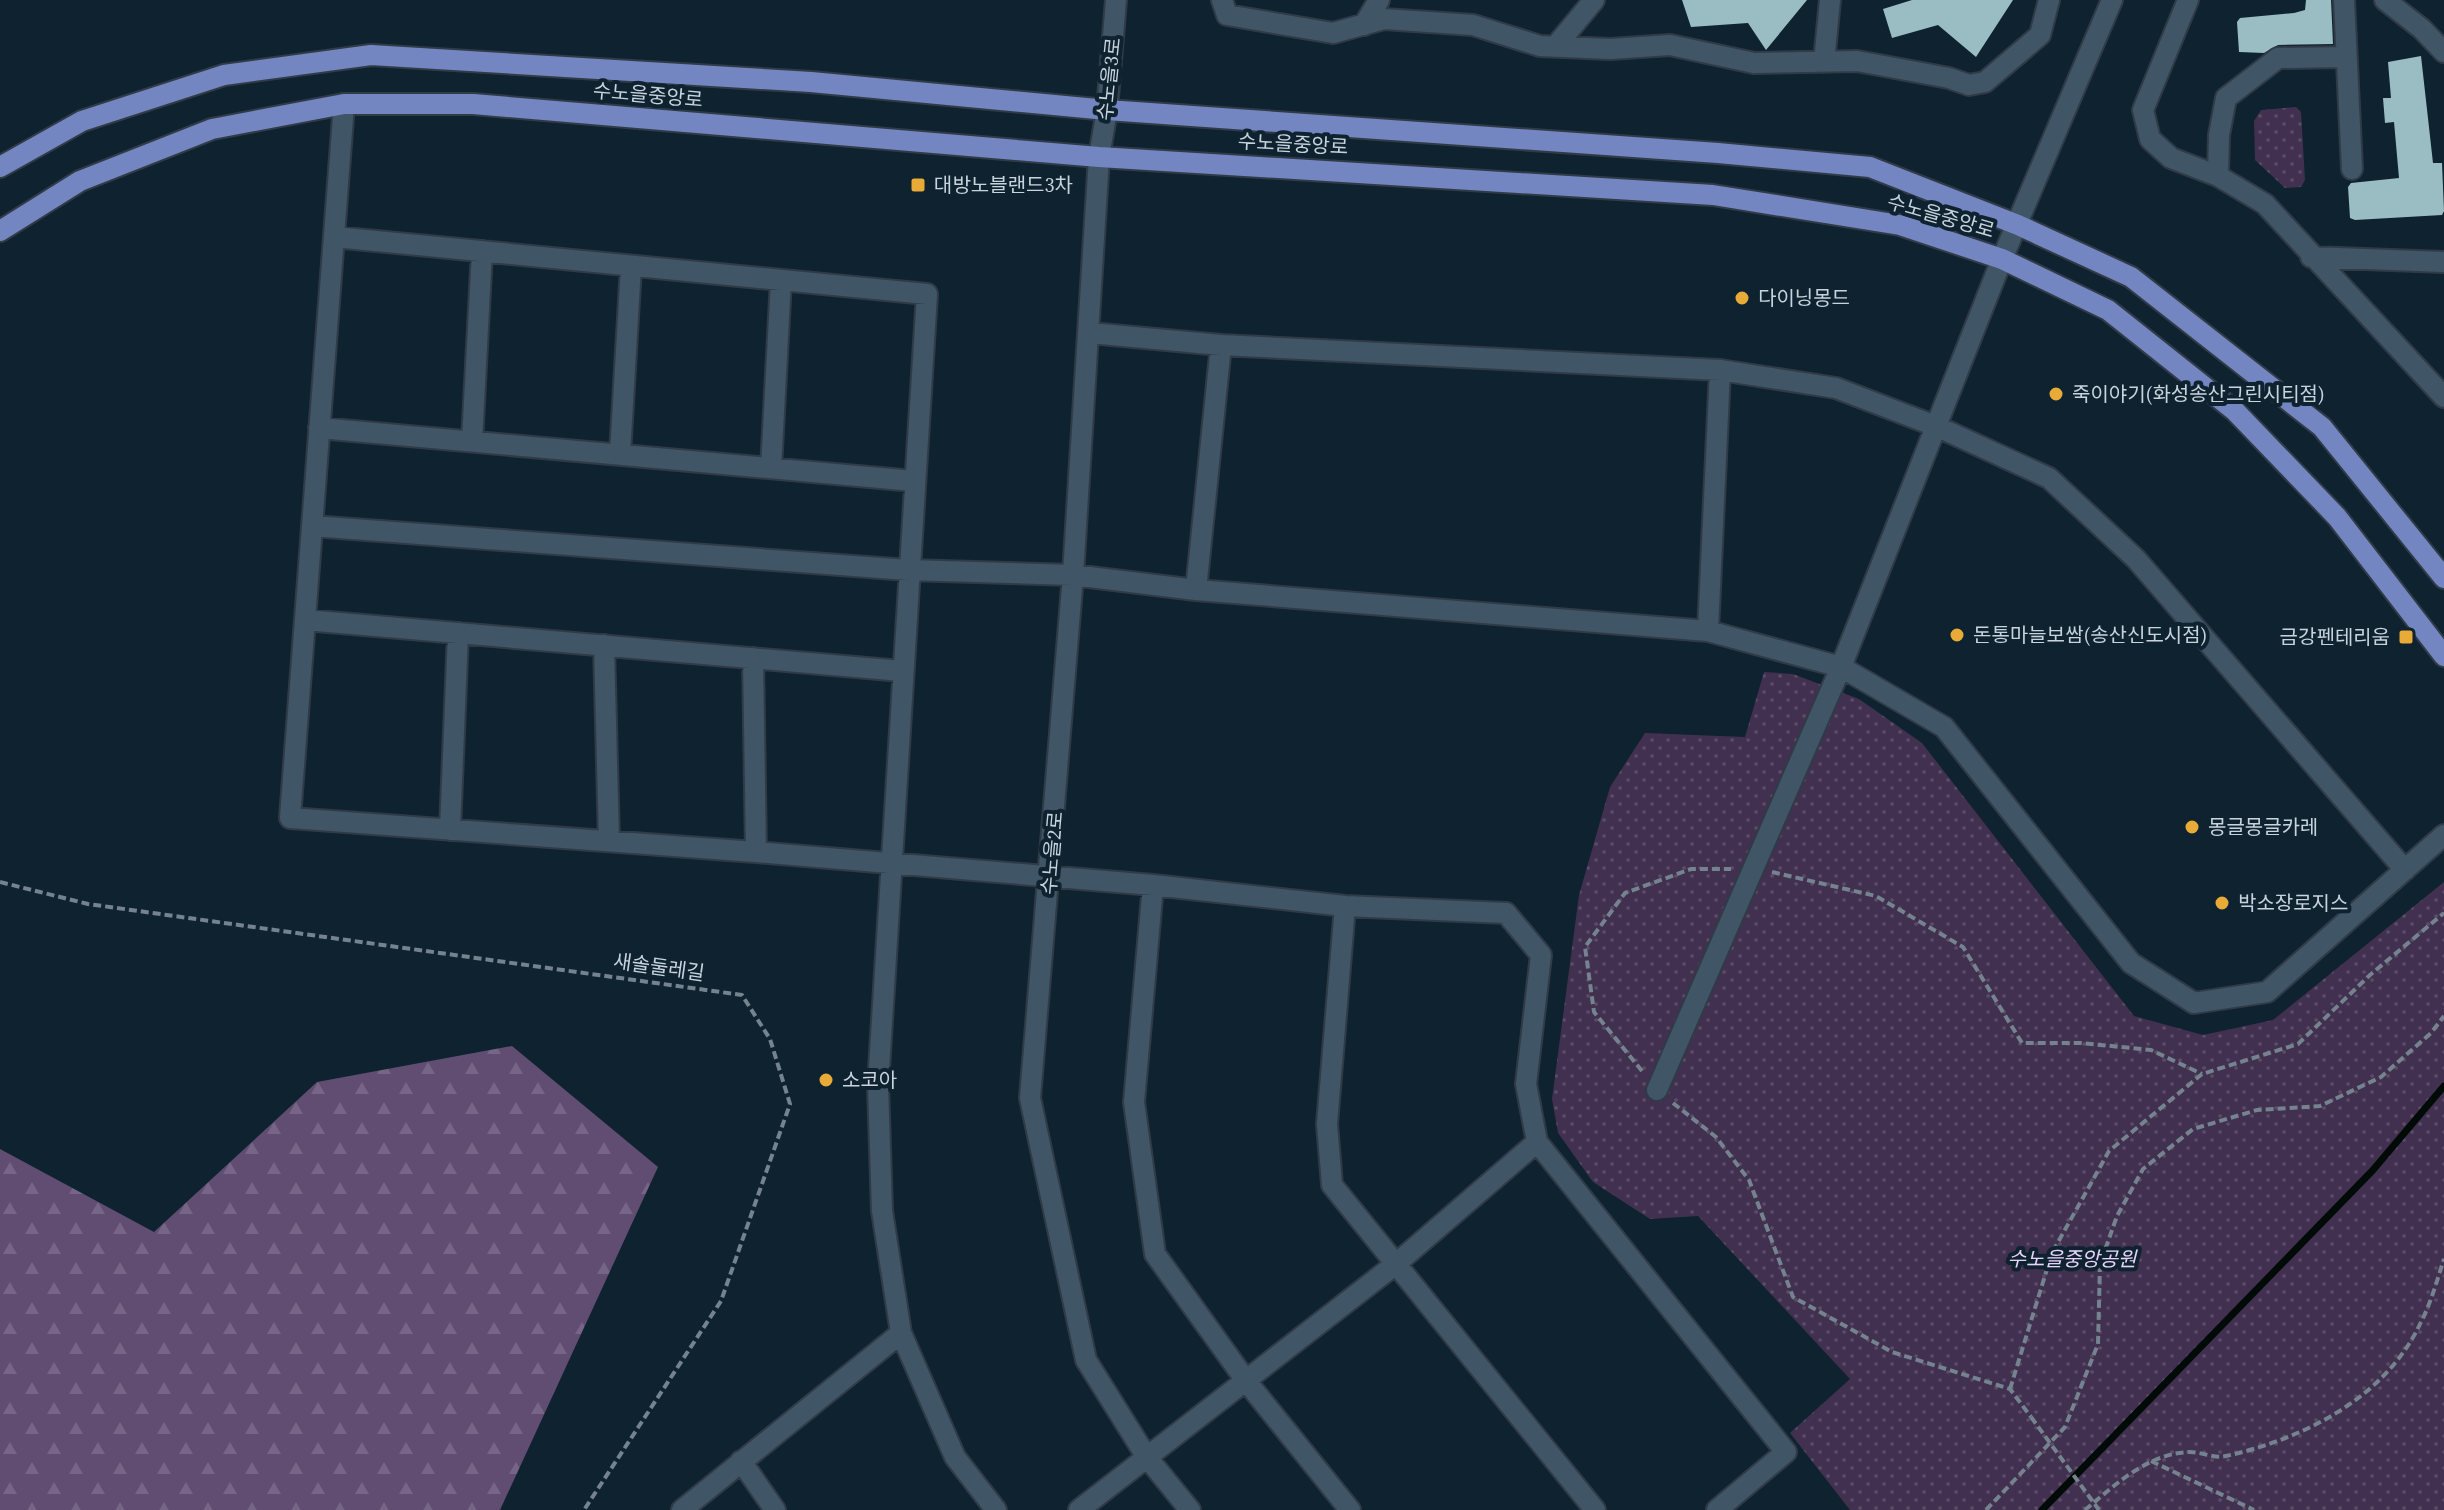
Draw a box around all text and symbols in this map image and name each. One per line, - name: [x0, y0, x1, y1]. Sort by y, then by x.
- street label: 수노을3로: [1091, 36, 1127, 122]
- street label: 수노을중앙로: [592, 76, 704, 114]
- street label: 수노을중앙로: [1237, 127, 1349, 161]
- place label: 대방노블랜드3차: [934, 171, 1073, 199]
- marker: 대방노블랜드3차: [909, 176, 927, 194]
- street label: 수노을중앙로: [1884, 187, 1998, 245]
- place label: 다이닝몽드: [1758, 284, 1850, 312]
- marker: 다이닝몽드: [1733, 289, 1751, 307]
- place label: 죽이야기(화성송산그린시티점): [2072, 380, 2325, 408]
- marker: 죽이야기(화성송산그린시티점): [2047, 385, 2065, 403]
- place label: 돈통마늘보쌈(송산신도시점): [1973, 621, 2207, 649]
- place label: 금강펜테리움: [2280, 623, 2390, 651]
- marker: 돈통마늘보쌈(송산신도시점): [1948, 626, 1966, 644]
- marker: 금강펜테리움: [2397, 628, 2415, 646]
- street label: 수노을2로: [1034, 810, 1070, 896]
- place label: 몽글몽글카레: [2208, 813, 2318, 841]
- marker: 몽글몽글카레: [2183, 818, 2201, 836]
- place label: 박소장로지스: [2238, 889, 2348, 917]
- marker: 박소장로지스: [2213, 894, 2231, 912]
- street label: 새솔둘레길: [611, 947, 707, 987]
- place label: 소코아: [842, 1066, 897, 1094]
- marker: 소코아: [817, 1071, 835, 1089]
- park label: 수노을중앙공원: [2008, 1245, 2138, 1273]

